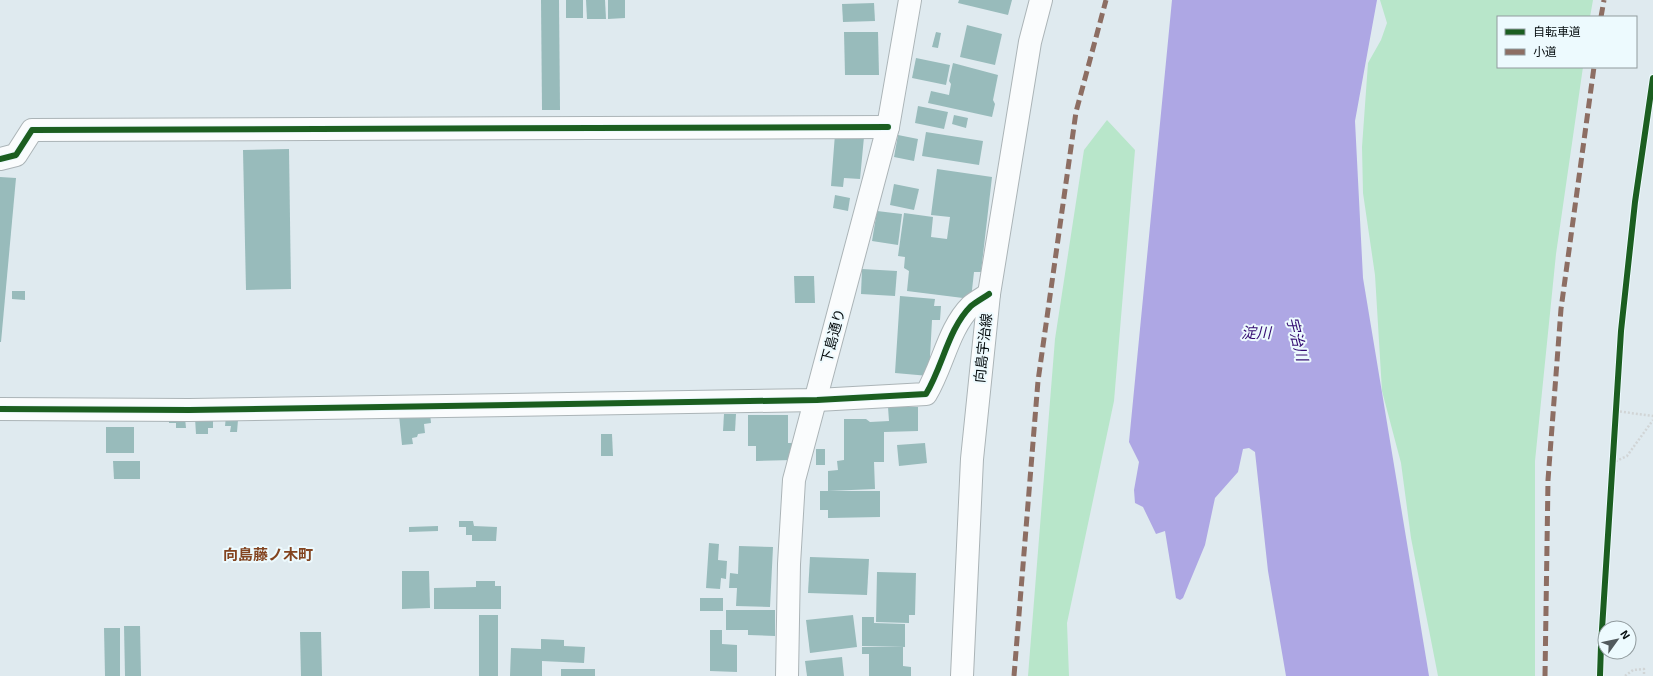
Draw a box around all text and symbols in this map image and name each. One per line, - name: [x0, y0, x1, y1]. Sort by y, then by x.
- legend: [1497, 16, 1637, 68]
- text: 自転車道: [1533, 24, 1581, 38]
- text: 小道: [1533, 44, 1557, 58]
- street label: 下島通り: [817, 307, 848, 365]
- street label: 向島宇治線: [970, 312, 995, 384]
- water label: 宇治川: [1284, 315, 1313, 365]
- water label: 淀川: [1241, 323, 1273, 341]
- district label: 向島藤ノ木町: [223, 545, 313, 563]
- north arrow: [1597, 620, 1637, 660]
- text: N: [1618, 627, 1633, 641]

